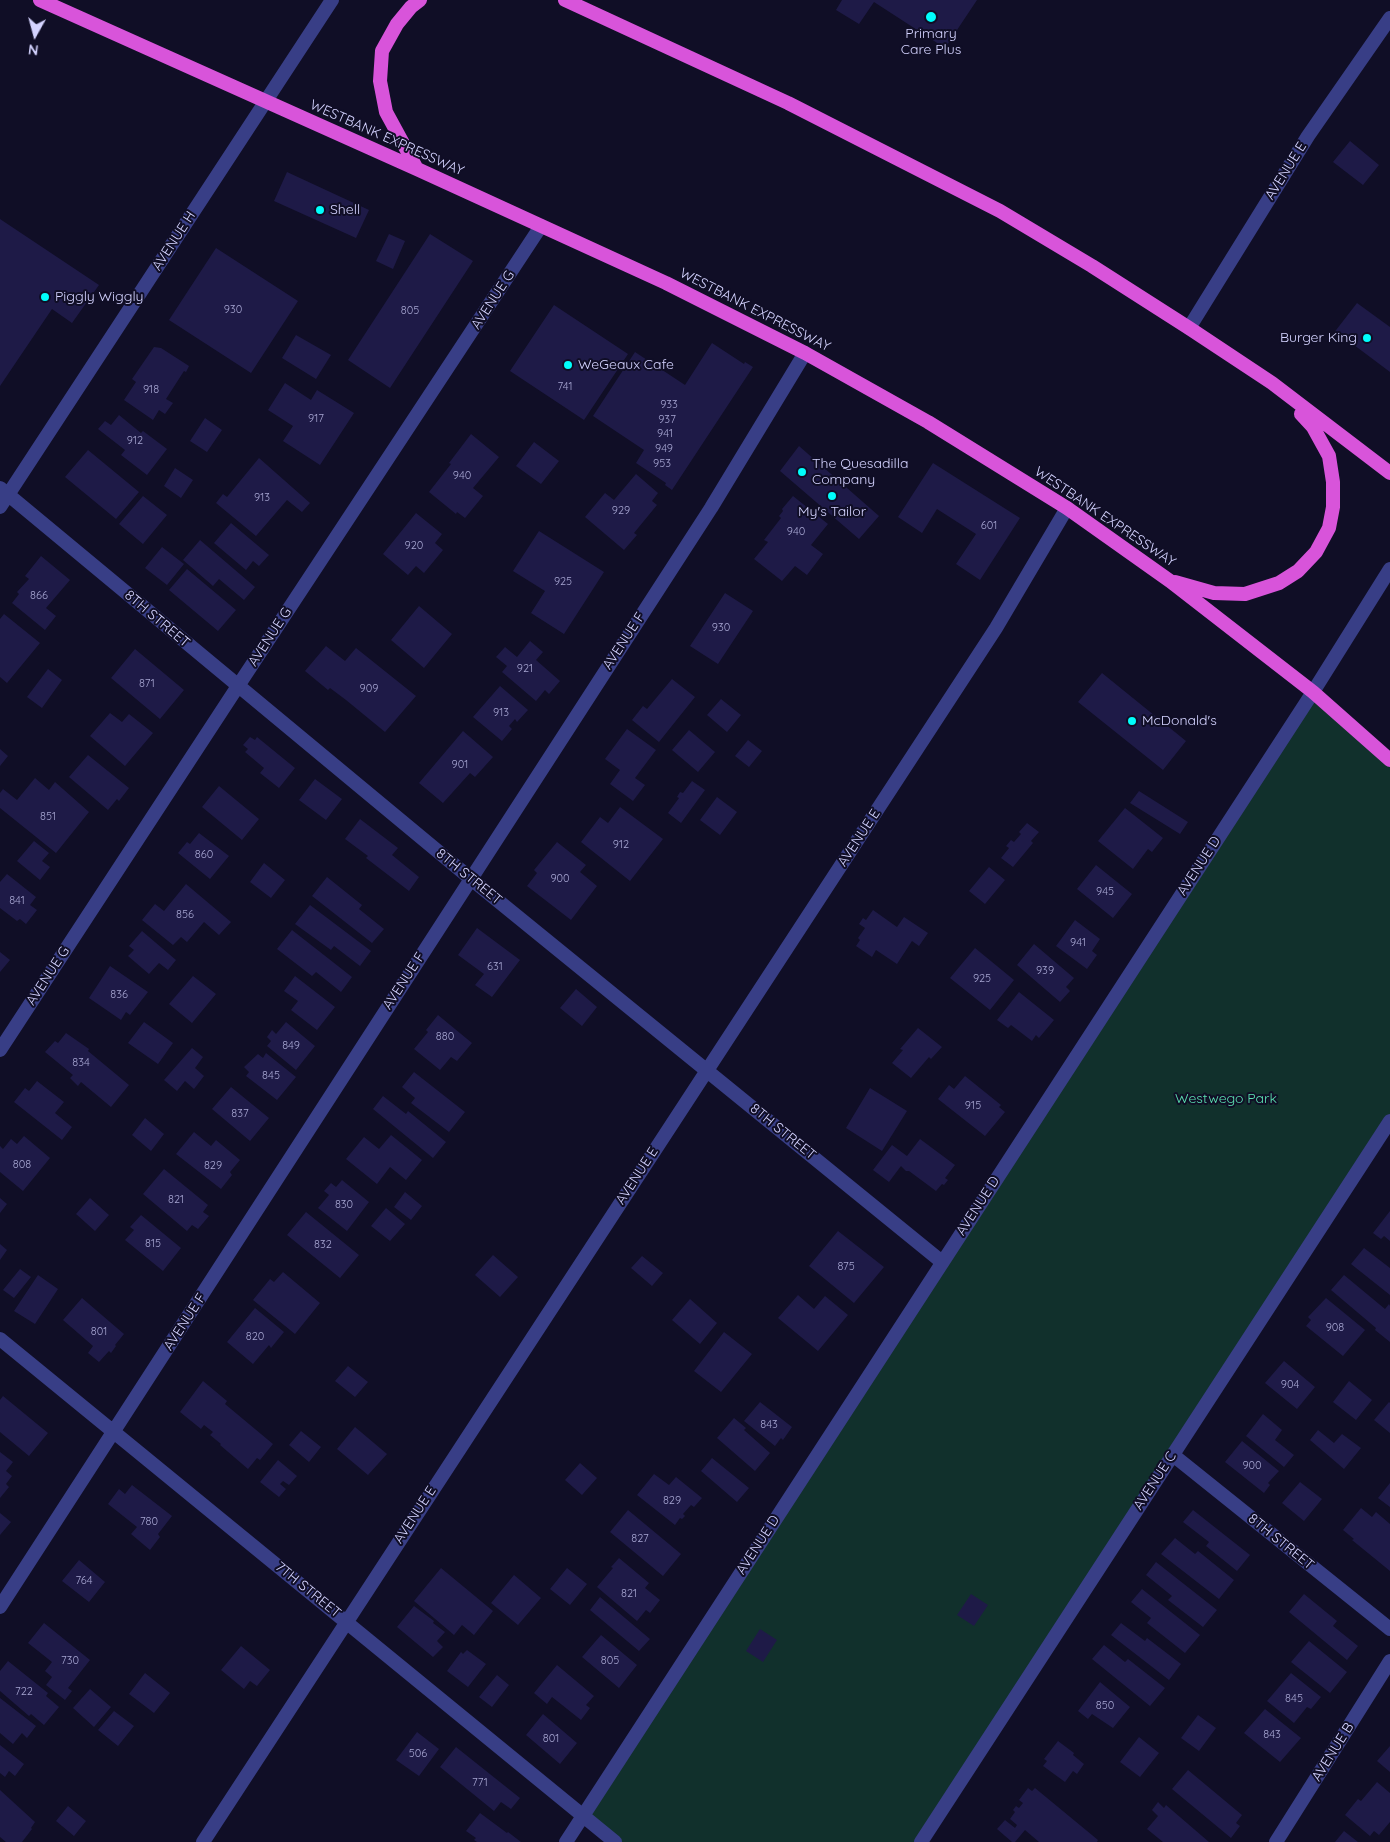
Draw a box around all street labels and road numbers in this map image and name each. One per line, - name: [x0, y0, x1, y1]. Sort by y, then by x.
- street label: WESTBANK EXPRESSWAY: [307, 96, 467, 180]
- street label: AVENUE E: [1262, 139, 1310, 203]
- street label: AVENUE H: [149, 208, 199, 274]
- street label: WESTBANK EXPRESSWAY: [677, 265, 833, 355]
- street label: AVENUE G: [468, 267, 518, 333]
- street label: WESTBANK EXPRESSWAY: [1031, 463, 1179, 571]
- street label: 8TH STREET: [121, 587, 193, 651]
- street label: AVENUE G: [245, 604, 295, 670]
- street label: AVENUE F: [599, 609, 649, 673]
- street label: AVENUE E: [834, 806, 884, 870]
- street label: AVENUE D: [1174, 833, 1224, 899]
- street label: 8TH STREET: [433, 845, 505, 909]
- street label: AVENUE G: [23, 943, 73, 1009]
- street label: AVENUE F: [379, 949, 429, 1013]
- street label: 8TH STREET: [747, 1100, 819, 1164]
- street label: AVENUE E: [612, 1144, 662, 1208]
- street label: AVENUE D: [953, 1173, 1003, 1239]
- street label: AVENUE F: [160, 1290, 210, 1354]
- street label: AVENUE C: [1130, 1449, 1180, 1513]
- street label: AVENUE E: [390, 1483, 440, 1547]
- street label: 8TH STREET: [1245, 1510, 1317, 1574]
- street label: AVENUE D: [733, 1512, 783, 1578]
- street label: 7TH STREET: [272, 1558, 344, 1622]
- street label: AVENUE B: [1308, 1720, 1358, 1784]

